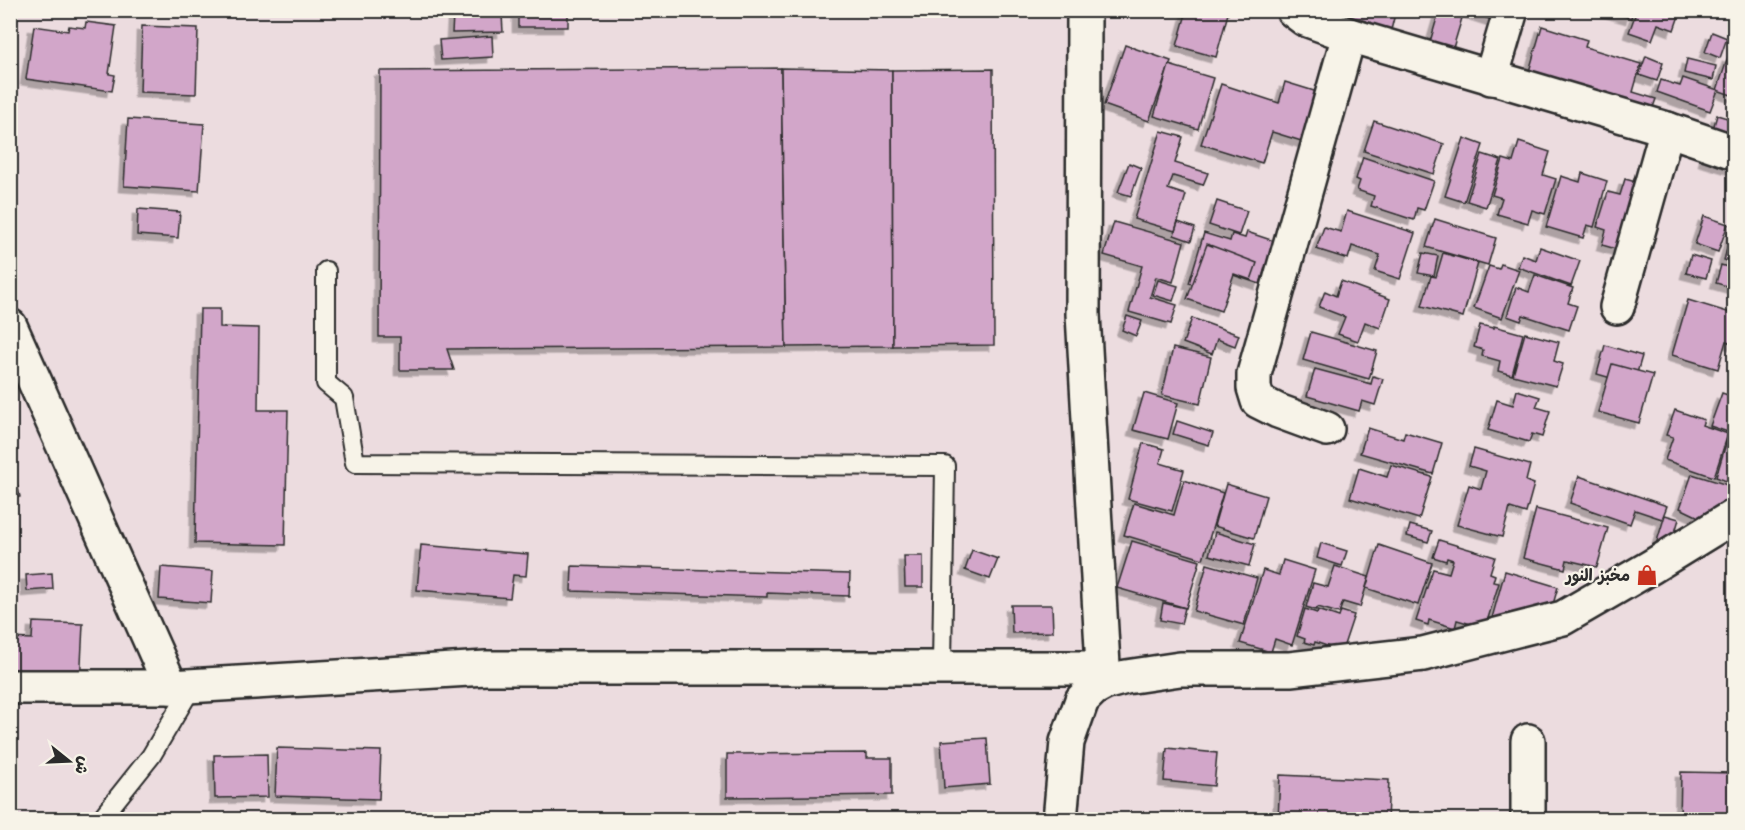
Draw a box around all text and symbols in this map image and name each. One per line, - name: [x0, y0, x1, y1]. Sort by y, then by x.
- shop icon: مخبز النور: [1635, 563, 1659, 587]
- place label: مخبز النور: [1564, 564, 1630, 587]
- north arrow: [39, 731, 99, 791]
- text: ش: [71, 754, 96, 777]

